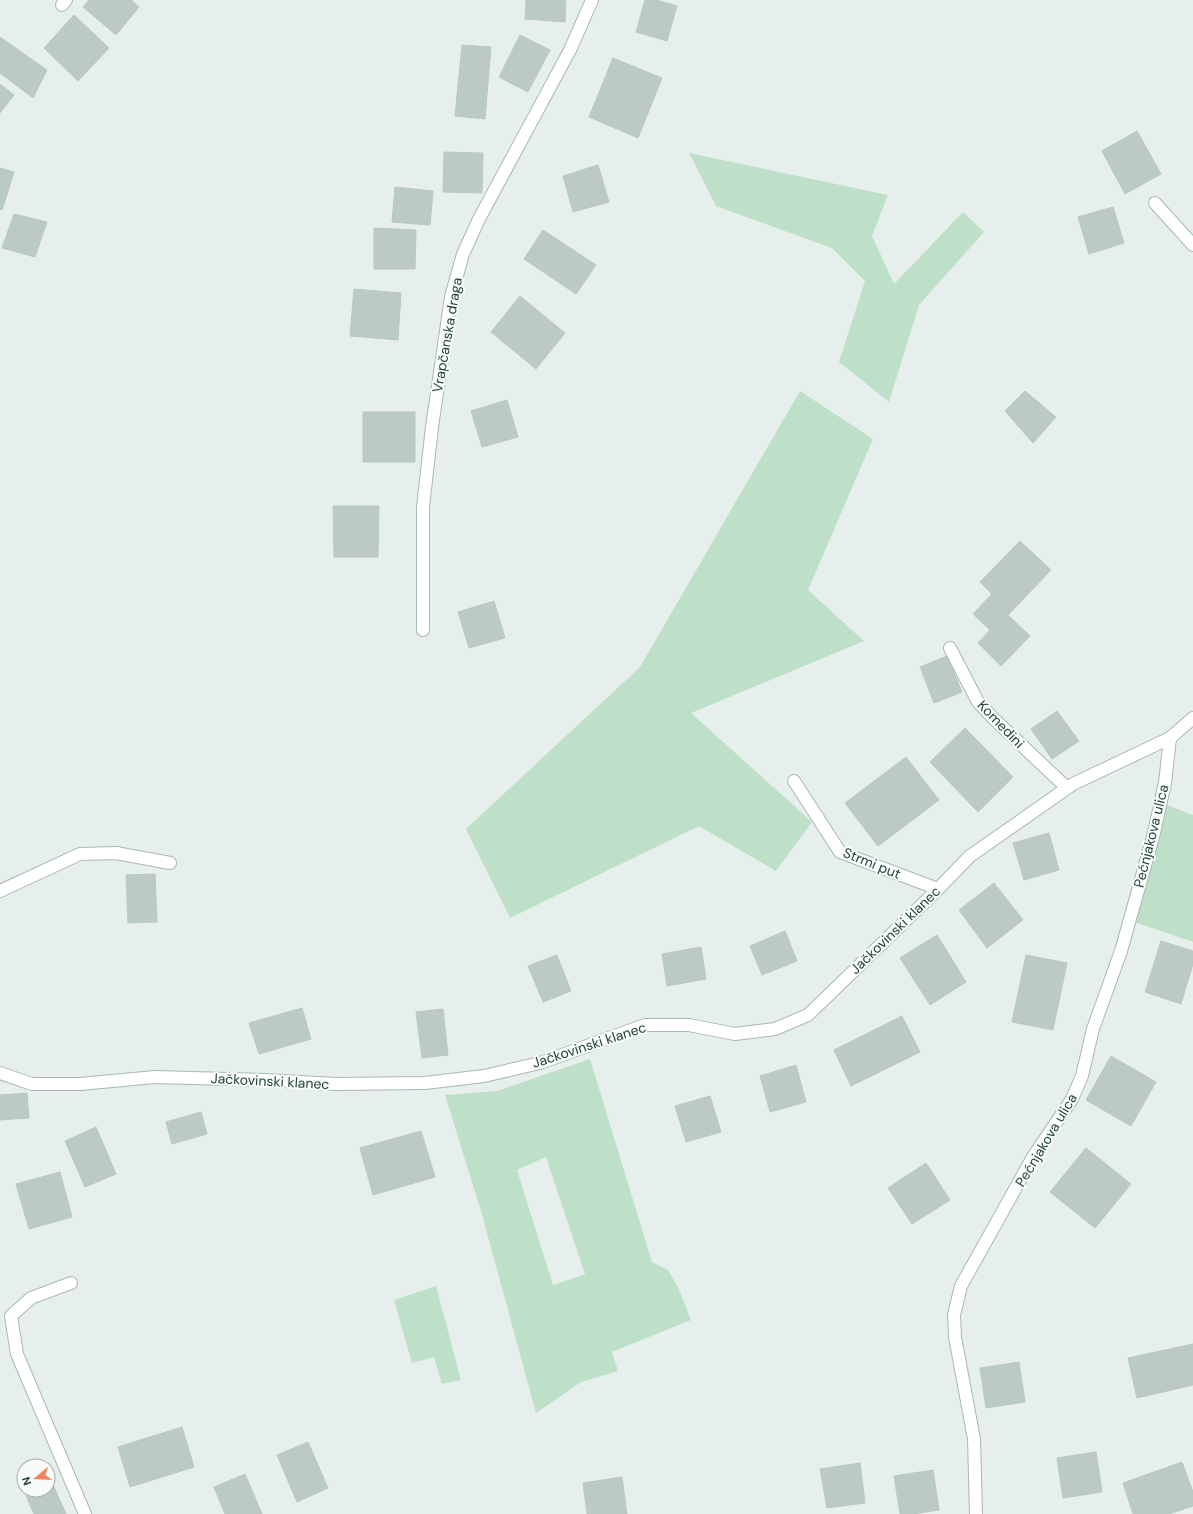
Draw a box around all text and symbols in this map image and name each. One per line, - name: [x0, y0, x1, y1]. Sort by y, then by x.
- street label: Vrapčanska draga: [428, 276, 466, 394]
- street label: Komedini: [974, 696, 1028, 752]
- street label: Pećnjakova ulica: [1129, 783, 1173, 889]
- street label: Strmi put: [841, 843, 903, 883]
- street label: Jačkovinski klanec: [846, 882, 944, 978]
- street label: Jačkovinski klanec: [530, 1018, 648, 1072]
- street label: Jačkovinski klanec: [210, 1069, 330, 1093]
- street label: Pećnjakova ulica: [1011, 1090, 1081, 1190]
- north arrow: [16, 1458, 56, 1498]
- text: N: [19, 1475, 34, 1487]

